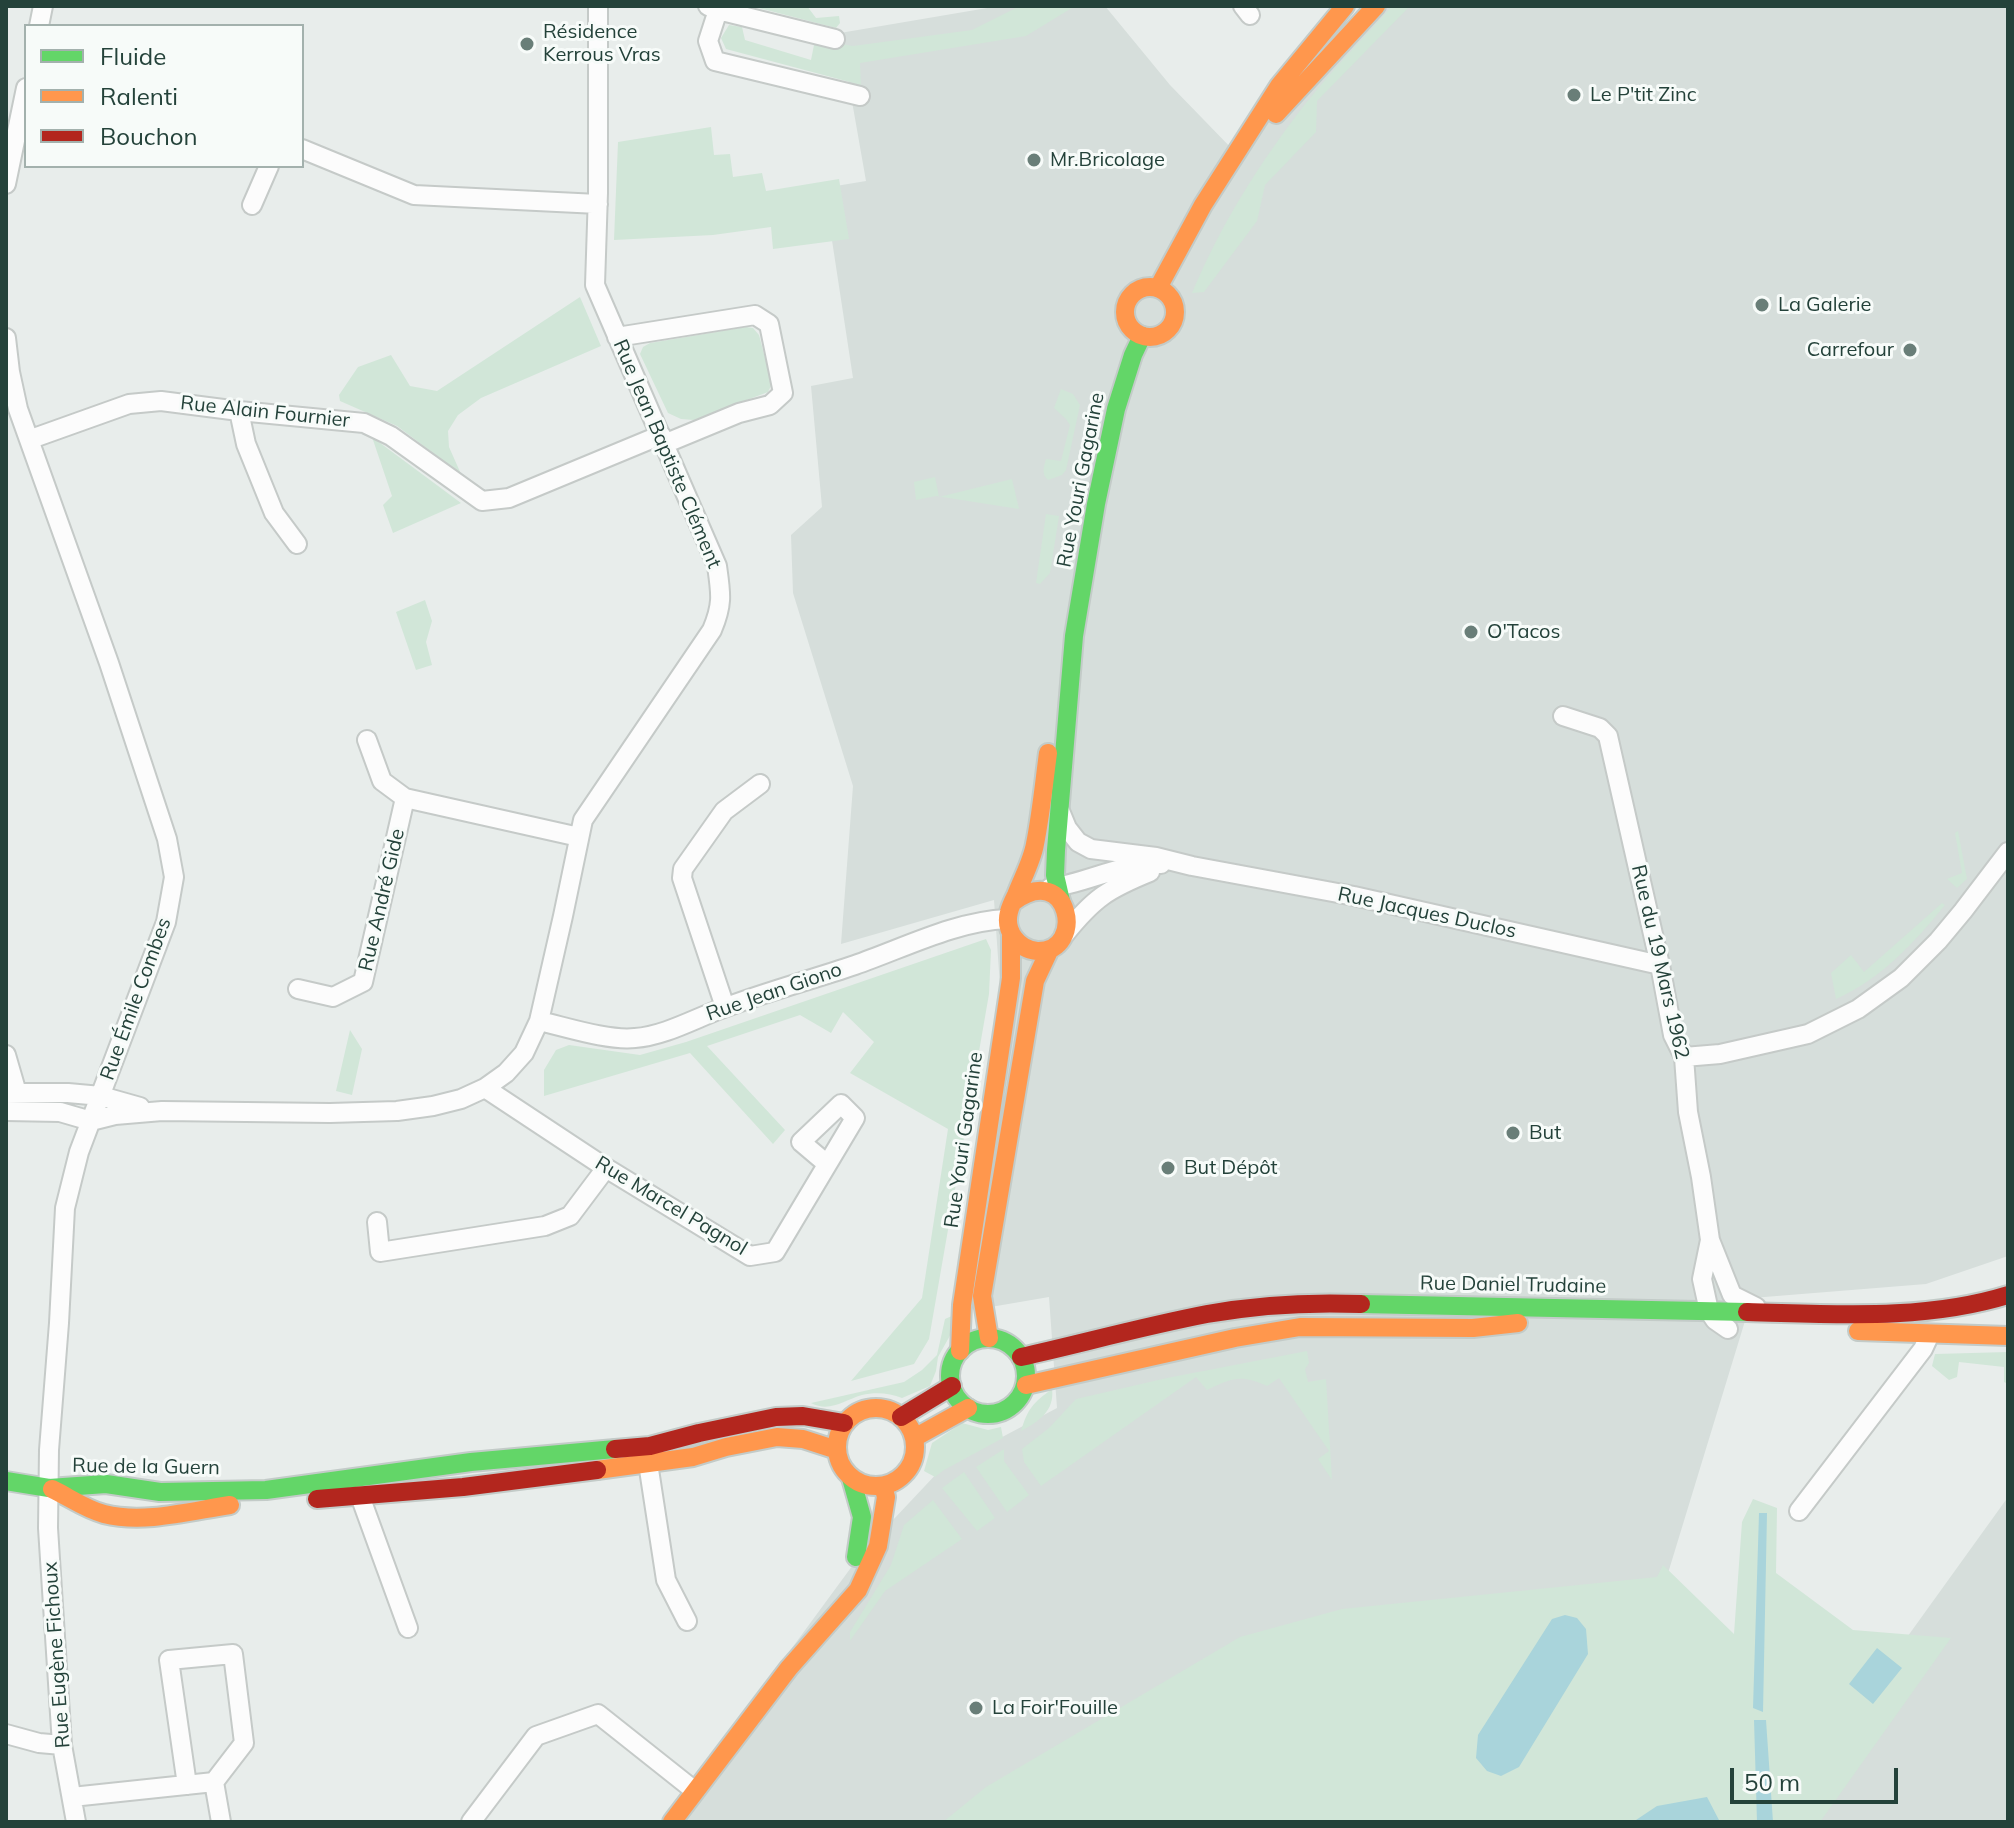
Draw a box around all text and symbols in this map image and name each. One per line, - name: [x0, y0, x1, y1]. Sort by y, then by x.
- place label: Résidence Kerrous Vras: [543, 20, 661, 67]
- legend: [24, 24, 304, 168]
- marker: Résidence Kerrous Vras: [518, 35, 536, 53]
- text: Fluide: [100, 41, 166, 71]
- text: Ralenti: [100, 81, 178, 111]
- place label: Le P'tit Zinc: [1590, 83, 1697, 107]
- marker: Le P'tit Zinc: [1565, 86, 1583, 104]
- text: Bouchon: [100, 121, 198, 151]
- place label: Mr.Bricolage: [1050, 148, 1165, 172]
- marker: Mr.Bricolage: [1025, 151, 1043, 169]
- place label: La Galerie: [1778, 293, 1871, 317]
- marker: La Galerie: [1753, 296, 1771, 314]
- street label: Rue Jean Baptiste Clément: [608, 336, 726, 572]
- place label: Carrefour: [1807, 338, 1894, 362]
- marker: Carrefour: [1901, 341, 1919, 359]
- street label: Rue Alain Fournier: [179, 391, 351, 433]
- street label: Rue Youri Gagarine: [1052, 391, 1110, 569]
- place label: O'Tacos: [1487, 620, 1560, 644]
- marker: O'Tacos: [1462, 623, 1480, 641]
- street label: Rue André Gide: [354, 826, 410, 974]
- street label: Rue du 19 Mars 1962: [1626, 862, 1694, 1062]
- street label: Rue Jacques Duclos: [1336, 882, 1518, 944]
- street label: Rue Émile Combes: [95, 914, 177, 1084]
- street label: Rue Jean Giono: [703, 958, 845, 1026]
- street label: Rue Youri Gagarine: [940, 1050, 988, 1230]
- place label: But: [1529, 1121, 1561, 1145]
- marker: But: [1504, 1124, 1522, 1142]
- street label: Rue Marcel Pagnol: [591, 1151, 751, 1261]
- place label: But Dépôt: [1184, 1156, 1277, 1180]
- marker: But Dépôt: [1159, 1159, 1177, 1177]
- street label: Rue Daniel Trudaine: [1420, 1271, 1606, 1299]
- street label: Rue de la Guern: [72, 1454, 220, 1480]
- street label: Rue Eugène Fichoux: [39, 1561, 75, 1749]
- place label: La Foir'Fouille: [992, 1696, 1118, 1720]
- marker: La Foir'Fouille: [967, 1699, 985, 1717]
- scale bar: [1734, 1752, 1902, 1802]
- text: 50 m: [1744, 1767, 1800, 1797]

